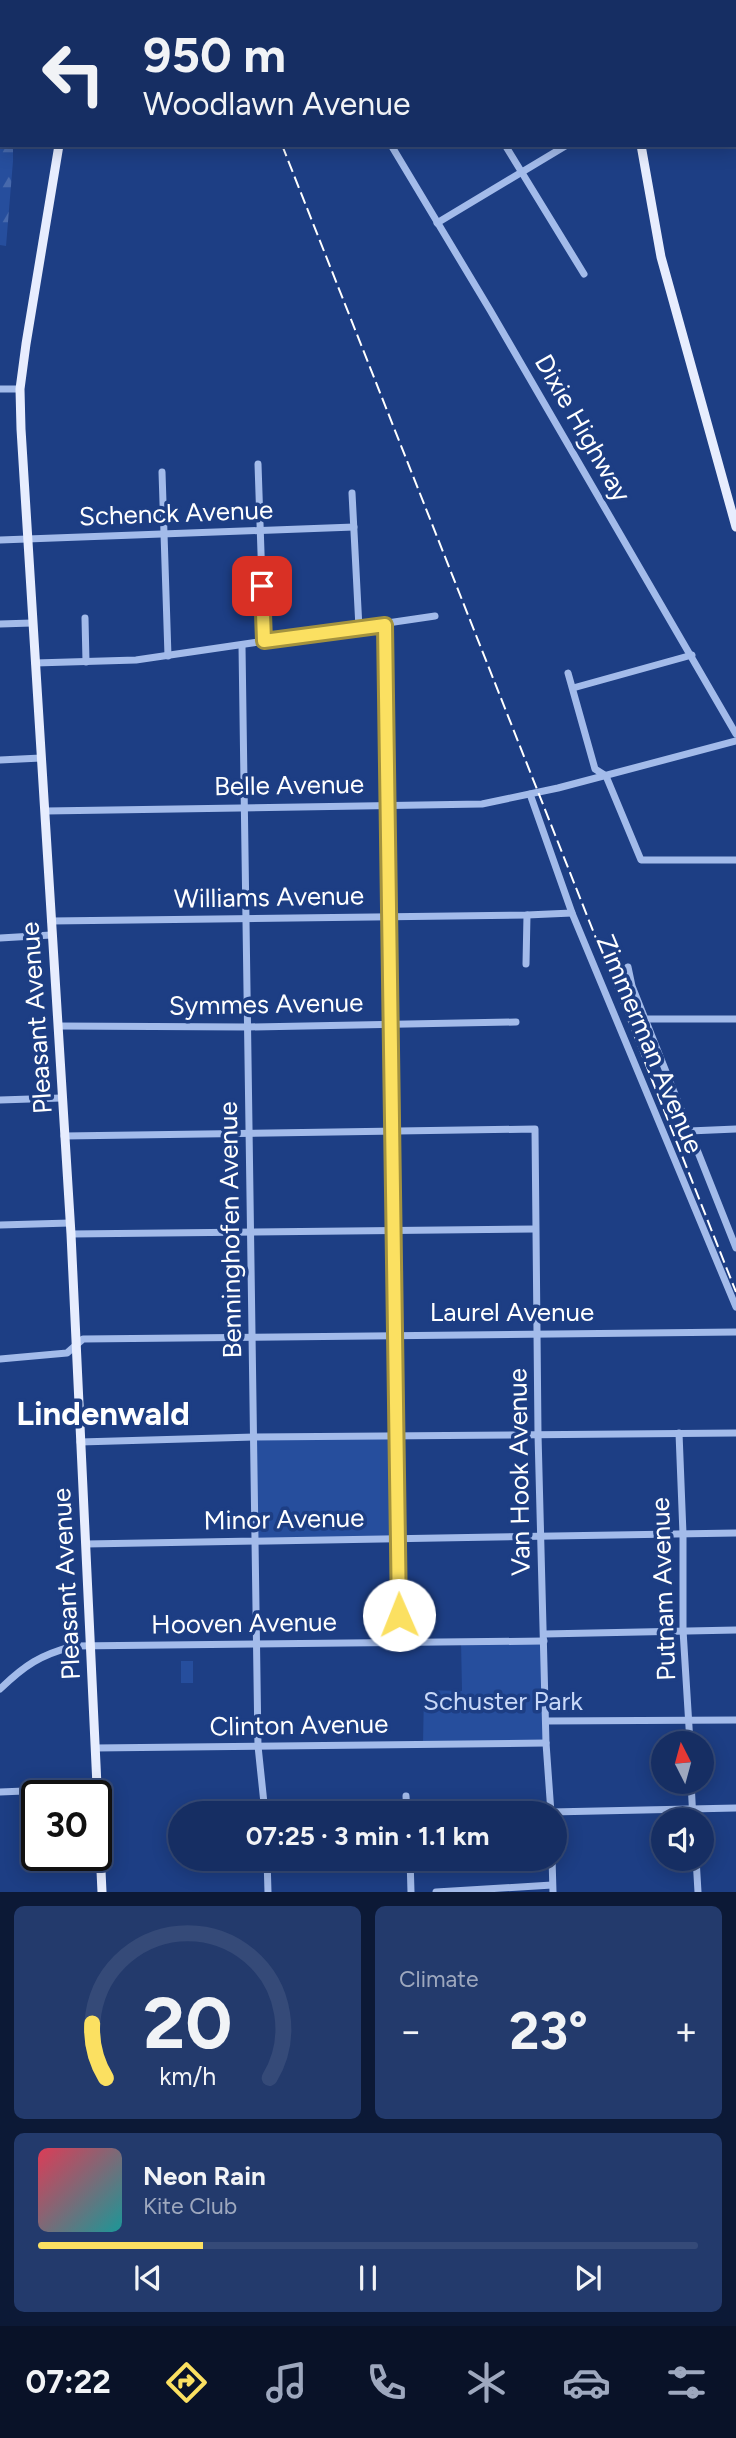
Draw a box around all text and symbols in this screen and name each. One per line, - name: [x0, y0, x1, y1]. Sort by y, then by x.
- text: 950 m: [143, 25, 286, 84]
- icon: left: [28, 28, 119, 119]
- text: Woodlawn Avenue: [143, 85, 410, 123]
- street label: Dixie Highway: [528, 349, 638, 508]
- street label: Schenck Avenue: [78, 494, 274, 532]
- pin: [232, 556, 292, 616]
- icon: arrive: [243, 567, 281, 605]
- street label: Belle Avenue: [214, 768, 364, 802]
- street label: Williams Avenue: [174, 879, 364, 915]
- street label: Pleasant Avenue: [13, 921, 59, 1115]
- street label: Zimmerman Avenue: [590, 930, 710, 1158]
- street label: Symmes Avenue: [168, 986, 364, 1022]
- street label: Benninghofen Avenue: [212, 1101, 248, 1359]
- street label: Laurel Avenue: [430, 1296, 594, 1328]
- street label: Van Hook Avenue: [501, 1368, 537, 1576]
- district label: Lindenwald: [16, 1394, 190, 1433]
- street label: Pleasant Avenue: [45, 1487, 87, 1681]
- street label: Putnam Avenue: [644, 1497, 682, 1681]
- street label: Minor Avenue: [203, 1502, 365, 1536]
- position arrow: [362, 1578, 436, 1652]
- street label: Hooven Avenue: [151, 1605, 337, 1641]
- park label: Schuster Park: [423, 1685, 583, 1717]
- street label: Clinton Avenue: [209, 1707, 389, 1743]
- north arrow: [651, 1731, 714, 1794]
- map controls: [651, 1731, 714, 1871]
- speed limit sign: 30: [21, 1780, 112, 1871]
- button: sound: [651, 1808, 714, 1871]
- text: 07:25 · 3 min · 1.1 km: [246, 1820, 489, 1852]
- text: Climate: [399, 1965, 478, 1993]
- text: 20: [143, 1980, 232, 2067]
- text: 23°: [509, 2000, 588, 2062]
- text: −: [399, 2008, 423, 2054]
- text: +: [674, 2008, 698, 2054]
- text: km/h: [159, 2061, 216, 2091]
- text: Neon Rain: [143, 2160, 266, 2192]
- text: Kite Club: [143, 2192, 237, 2220]
- icon: previous: [129, 2259, 167, 2297]
- icon: pause: [349, 2259, 387, 2297]
- icon: next: [569, 2259, 607, 2297]
- icon: directions: [162, 2358, 211, 2407]
- icon: music: [262, 2358, 311, 2407]
- icon: phone: [362, 2358, 411, 2407]
- icon: climate: [462, 2358, 511, 2407]
- icon: car: [562, 2358, 611, 2407]
- icon: filters: [662, 2358, 711, 2407]
- text: 07:22: [25, 2363, 111, 2401]

